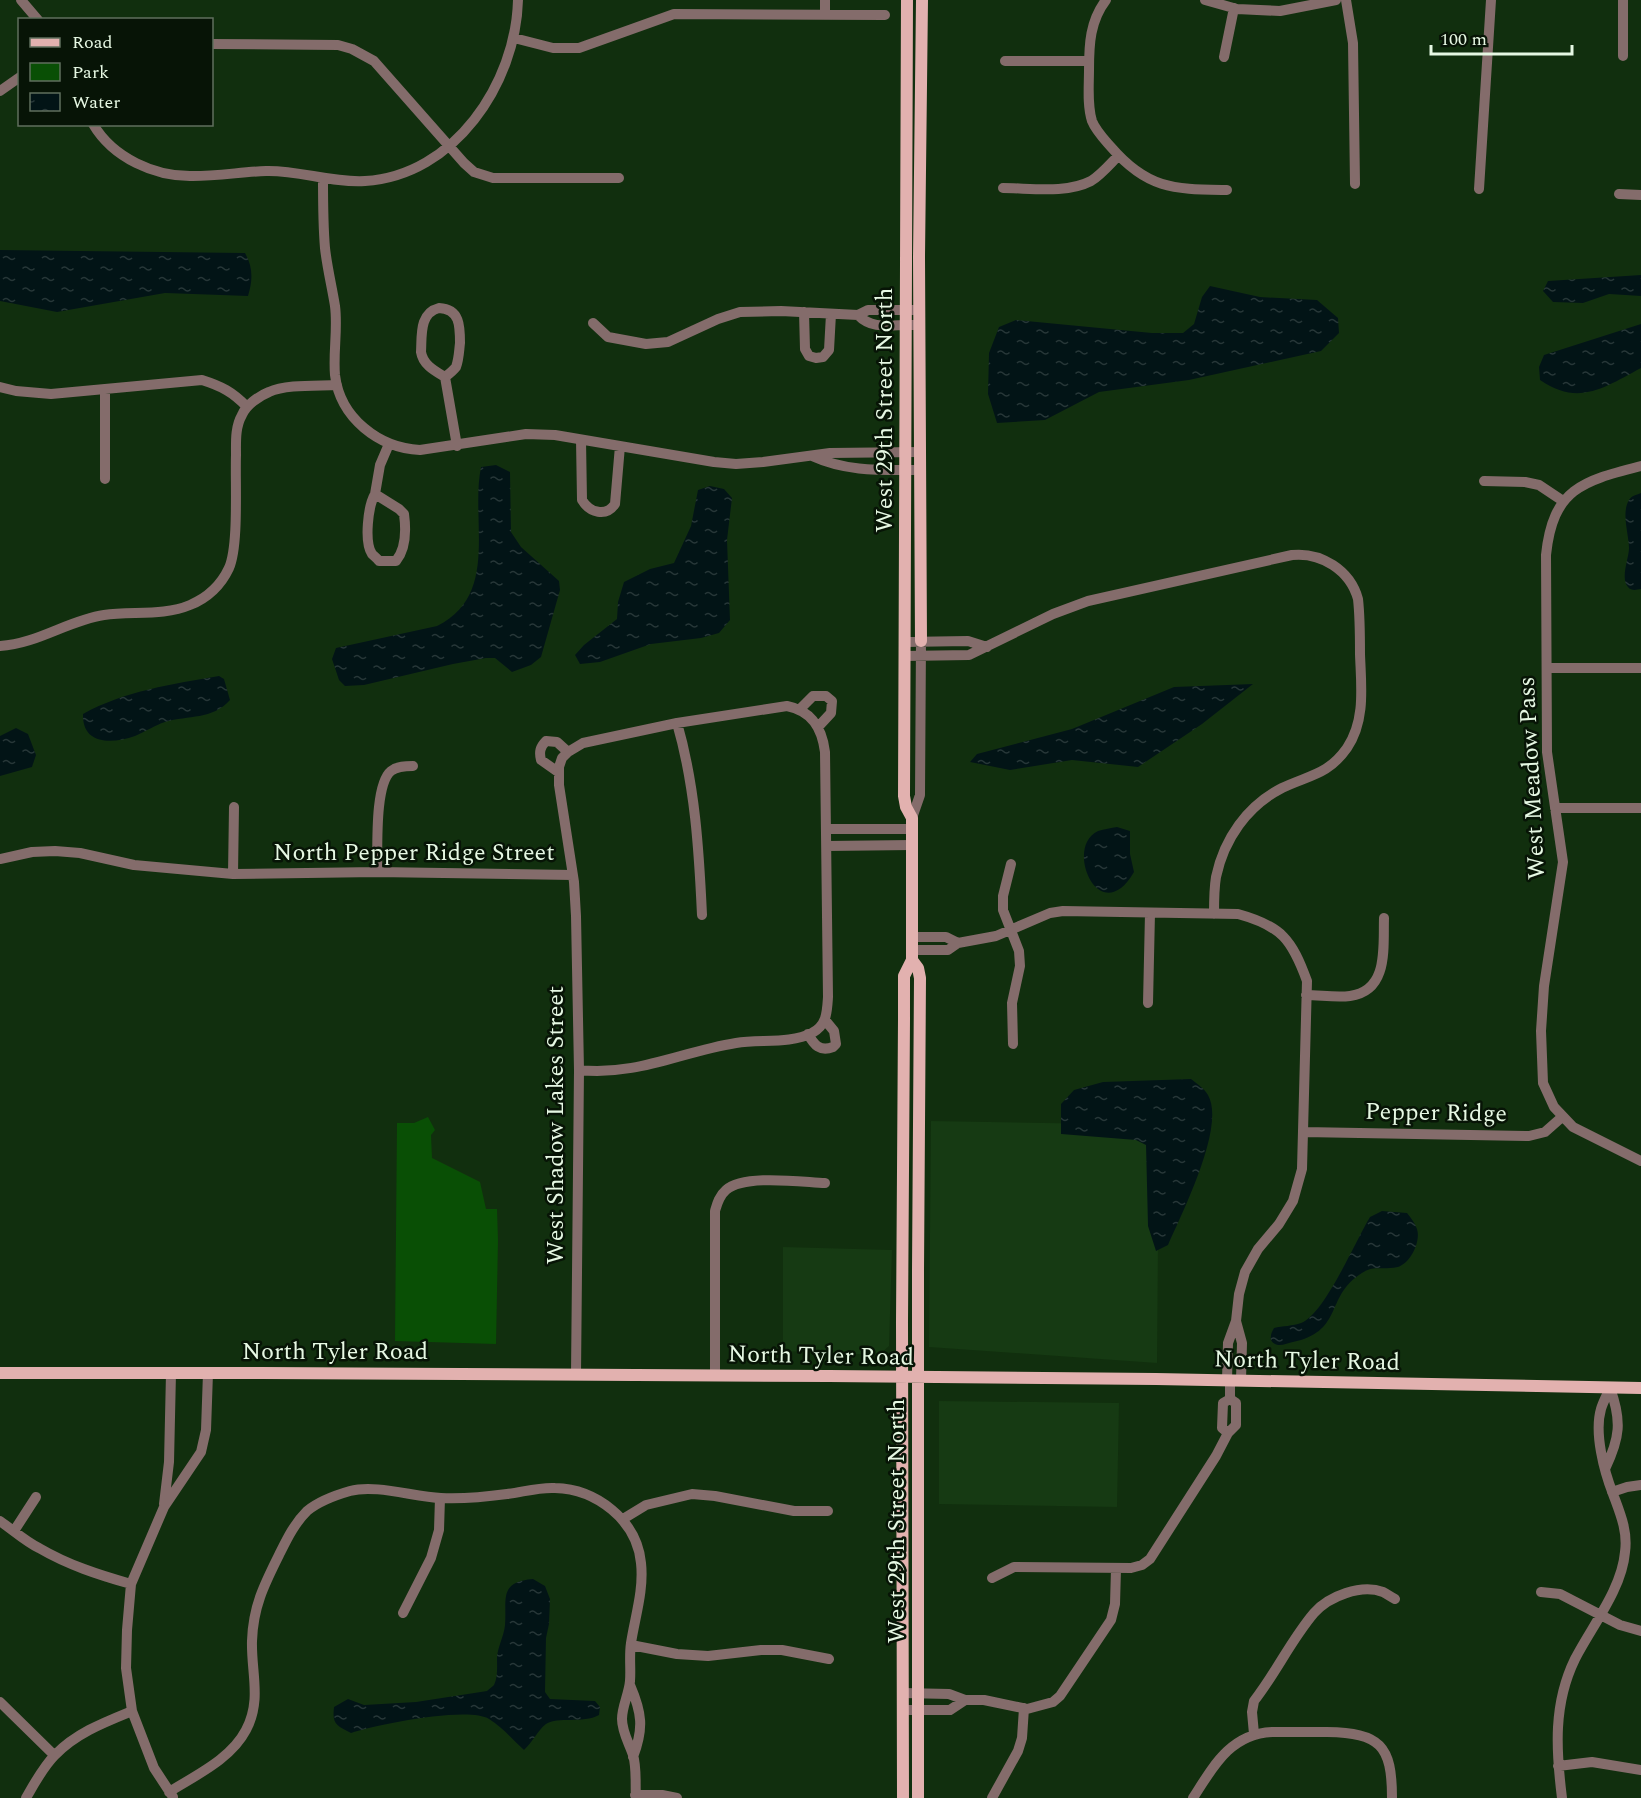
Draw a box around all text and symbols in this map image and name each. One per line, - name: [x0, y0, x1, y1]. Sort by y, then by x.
- legend: [18, 18, 213, 126]
- scale bar: [1431, 18, 1572, 56]
- text: 100 m: [1440, 26, 1487, 53]
- text: Road: [72, 29, 113, 56]
- text: Park: [72, 59, 109, 86]
- text: Water: [72, 89, 120, 116]
- street label: West 29th Street North: [867, 288, 903, 532]
- street label: West Meadow Pass: [1509, 676, 1555, 880]
- street label: North Pepper Ridge Street: [273, 835, 555, 871]
- street label: West Shadow Lakes Street: [538, 986, 574, 1264]
- street label: Pepper Ridge: [1365, 1094, 1507, 1132]
- street label: North Tyler Road: [242, 1334, 428, 1370]
- street label: North Tyler Road: [728, 1336, 914, 1376]
- street label: North Tyler Road: [1214, 1341, 1400, 1381]
- street label: West 29th Street North: [879, 1399, 915, 1643]

